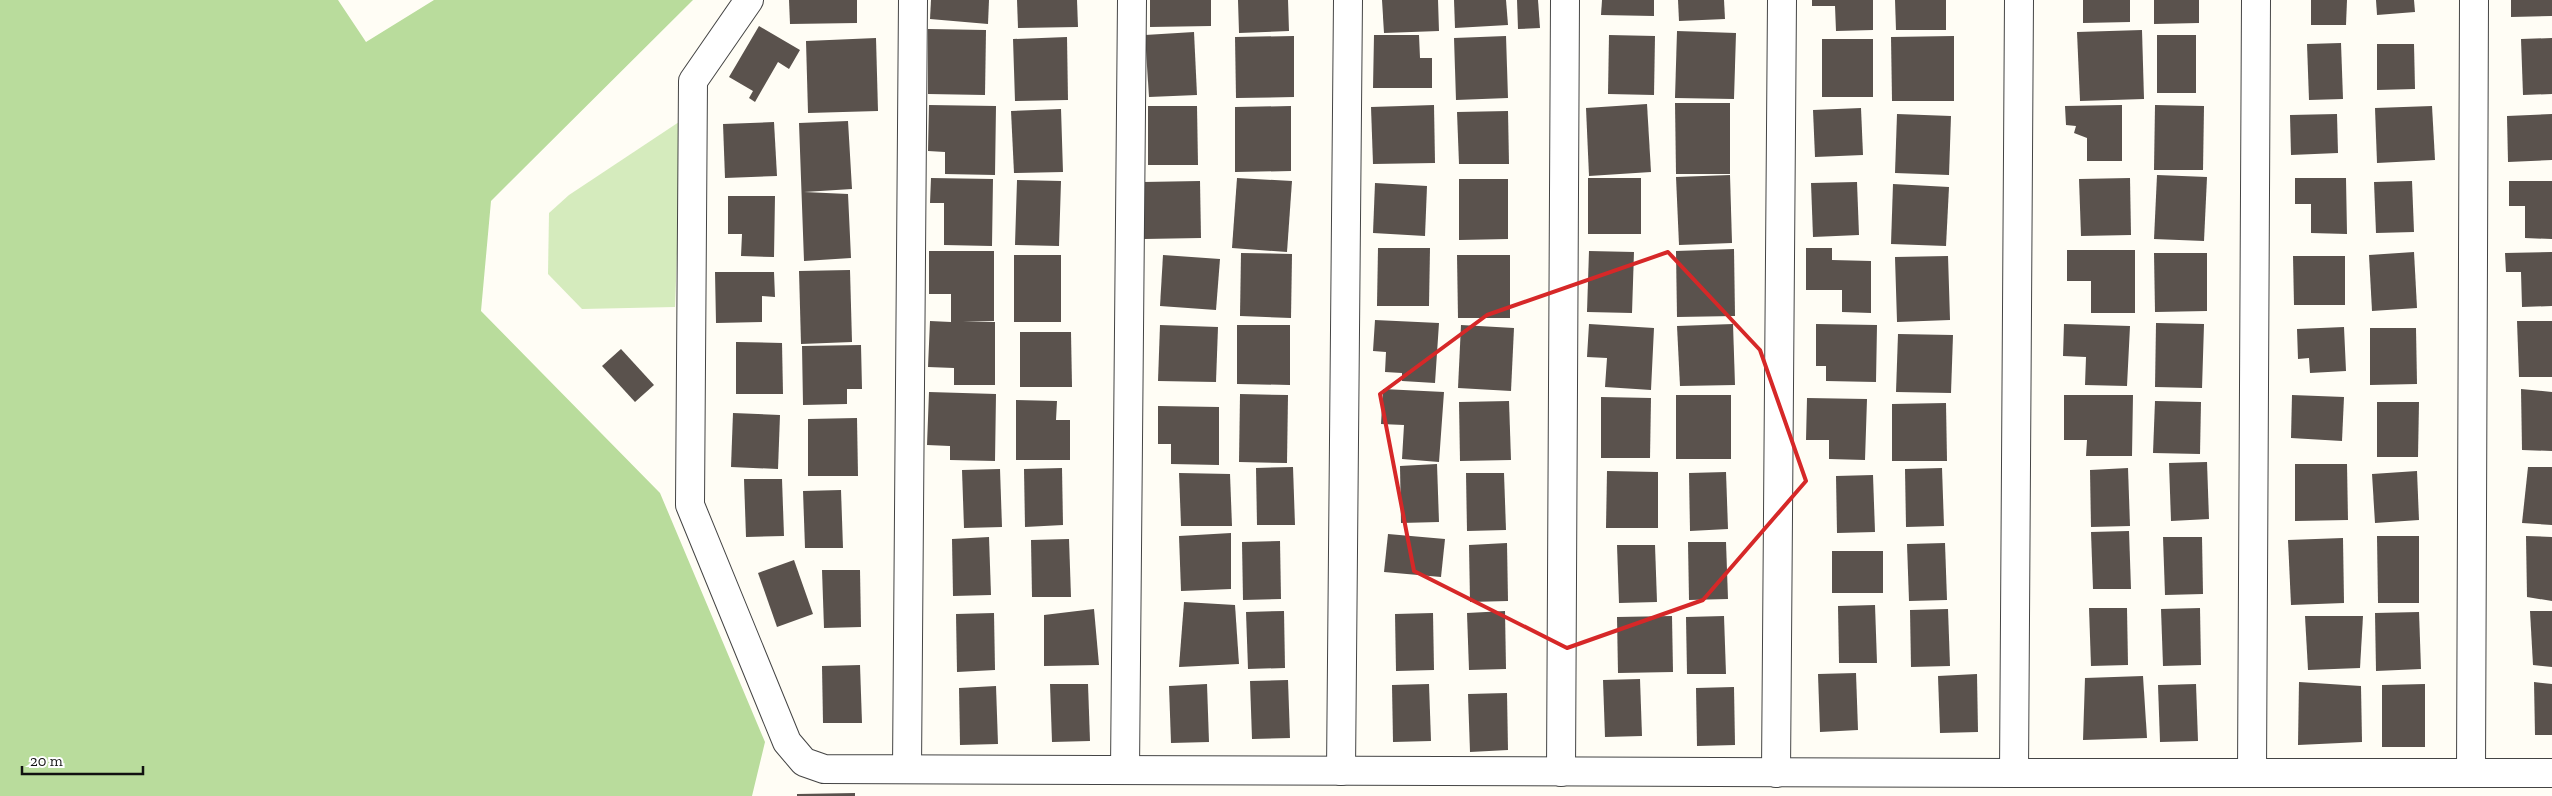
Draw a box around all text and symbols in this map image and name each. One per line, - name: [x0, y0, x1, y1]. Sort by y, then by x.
- scale bar: [22, 744, 144, 776]
- text: 20 m: [30, 752, 63, 770]

